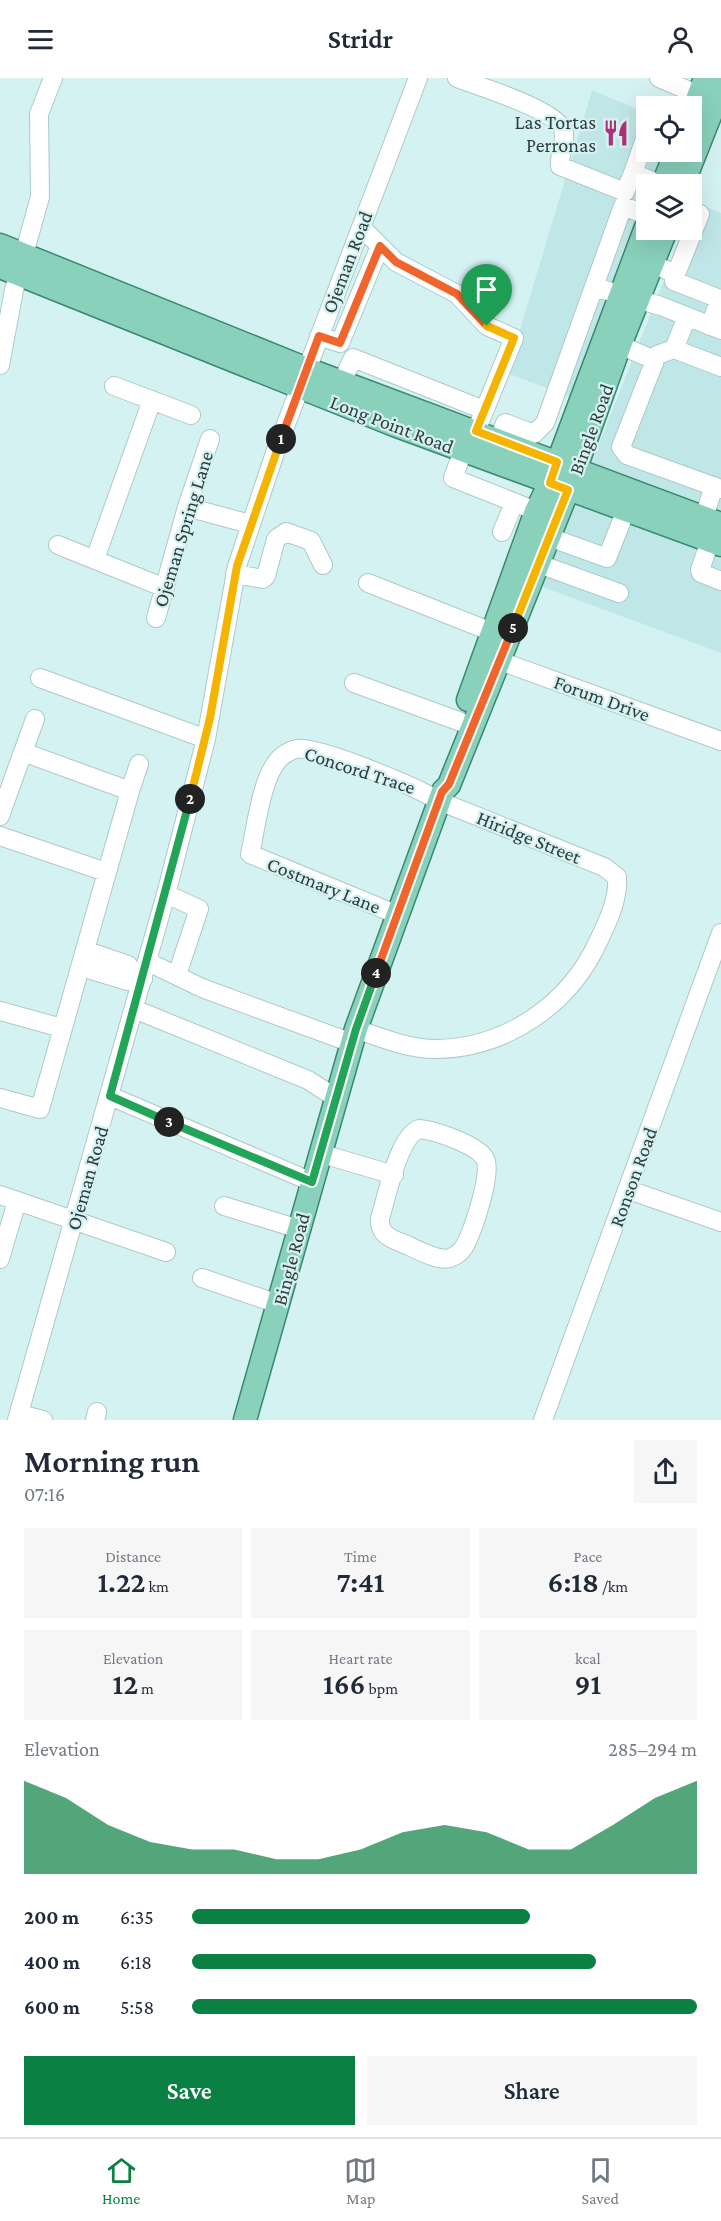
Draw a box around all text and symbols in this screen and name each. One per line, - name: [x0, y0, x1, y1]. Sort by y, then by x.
- icon: menu: [24, 23, 57, 56]
- icon: person: [664, 23, 697, 56]
- text: Stridr: [328, 24, 393, 54]
- map controls: [636, 96, 702, 240]
- button: locate: [636, 96, 702, 162]
- place label: Las Tortas Perronas: [514, 111, 596, 156]
- restaurant icon: Las Tortas Perronas: [601, 118, 631, 148]
- button: layers: [636, 174, 702, 240]
- street label: Ojeman Road: [317, 207, 378, 316]
- pin: [461, 264, 512, 326]
- icon: arrive: [470, 273, 503, 306]
- street label: Bingle Road: [564, 380, 619, 478]
- street label: Long Point Road: [327, 390, 457, 459]
- pin: 1: [266, 424, 296, 454]
- text: 1: [278, 430, 284, 447]
- street label: Ojeman Spring Lane: [149, 448, 218, 610]
- pin: 5: [498, 613, 528, 643]
- text: 5: [509, 619, 517, 636]
- street label: Forum Drive: [551, 670, 653, 726]
- street label: Concord Trace: [302, 742, 418, 798]
- pin: 2: [175, 784, 205, 814]
- text: 2: [186, 790, 194, 807]
- street label: Hiridge Street: [473, 806, 585, 869]
- street label: Costmary Lane: [264, 852, 384, 919]
- pin: 4: [361, 958, 391, 988]
- text: 4: [372, 964, 380, 981]
- pin: 3: [154, 1107, 184, 1137]
- text: 3: [165, 1113, 173, 1130]
- street label: Ojeman Road: [62, 1123, 113, 1233]
- street label: Ronson Road: [605, 1124, 661, 1230]
- street label: Bingle Road: [268, 1210, 315, 1308]
- button: share: [634, 1440, 697, 1503]
- text: Morning run: [24, 1442, 200, 1479]
- text: 07:16: [24, 1483, 65, 1505]
- text: Distance: [105, 1548, 161, 1565]
- text: Time: [344, 1548, 377, 1565]
- text: Pace: [573, 1548, 602, 1565]
- text: 1.22: [97, 1565, 145, 1598]
- text: 7:41: [336, 1565, 385, 1598]
- text: 6:18: [547, 1565, 599, 1598]
- text: km: [145, 1578, 169, 1595]
- text: /km: [599, 1578, 628, 1595]
- text: Elevation: [103, 1650, 163, 1667]
- text: Heart rate: [329, 1650, 392, 1667]
- text: kcal: [575, 1650, 601, 1667]
- text: 12: [112, 1667, 138, 1700]
- text: 166: [323, 1667, 366, 1700]
- text: 91: [574, 1667, 601, 1700]
- text: m: [138, 1680, 154, 1697]
- text: bpm: [366, 1680, 398, 1697]
- text: Elevation: [24, 1738, 100, 1760]
- text: 285–294 m: [608, 1738, 697, 1760]
- text: 200 m: [24, 1906, 79, 1928]
- text: 6:35: [120, 1906, 154, 1928]
- text: 400 m: [24, 1951, 80, 1973]
- text: 6:18: [120, 1951, 152, 1973]
- text: 600 m: [24, 1996, 80, 2018]
- text: 5:58: [120, 1996, 154, 2018]
- button: Save: [24, 2056, 355, 2125]
- button: Share: [367, 2056, 697, 2125]
- tab: Home: [102, 2154, 140, 2207]
- tab: Map: [344, 2154, 377, 2207]
- tab: Saved: [581, 2154, 619, 2207]

